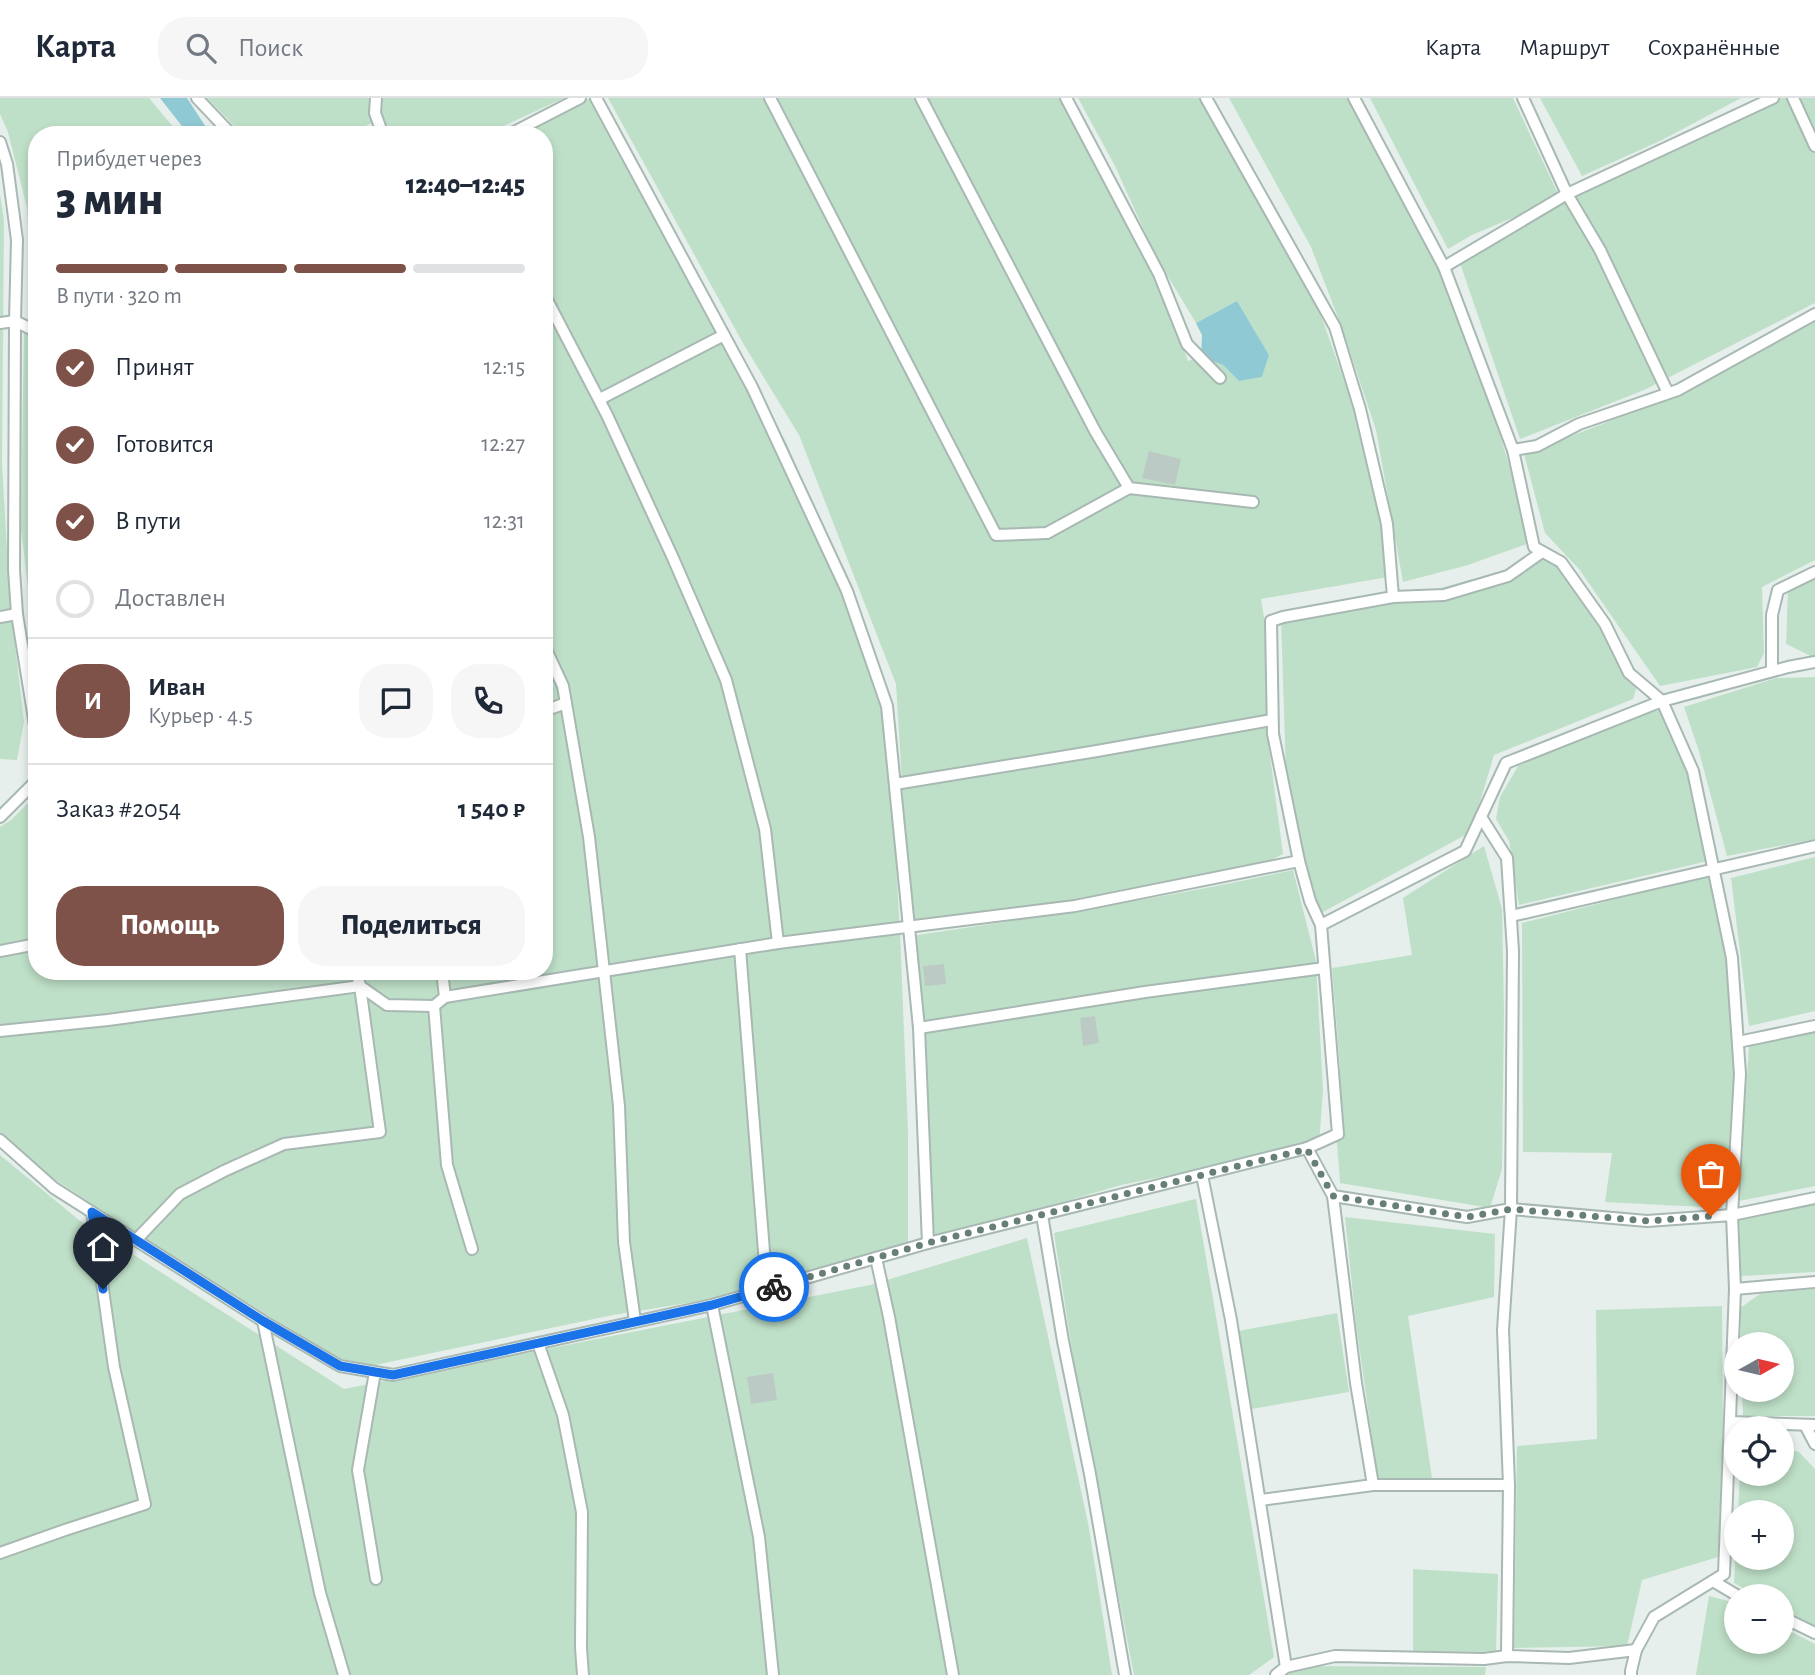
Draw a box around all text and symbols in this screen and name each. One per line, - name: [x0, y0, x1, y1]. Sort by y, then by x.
- search box: [158, 17, 648, 80]
- icon: search: [182, 29, 220, 67]
- text: Карта: [35, 31, 116, 64]
- text: Поиск: [238, 35, 303, 61]
- text: Карта: [1425, 36, 1481, 60]
- text: Маршрут: [1519, 36, 1609, 60]
- text: Сохранённые: [1647, 36, 1780, 60]
- text: Прибудет через: [56, 148, 202, 171]
- text: 12:40–12:45: [406, 172, 525, 198]
- text: 3 мин: [56, 177, 163, 223]
- text: В пути · 320 m: [56, 285, 182, 308]
- icon: check: [56, 349, 94, 387]
- text: Принят: [115, 354, 194, 380]
- text: 12:15: [484, 356, 525, 379]
- icon: check: [56, 426, 94, 464]
- text: Готовится: [115, 431, 214, 457]
- text: 12:27: [481, 433, 525, 456]
- icon: check: [56, 503, 94, 541]
- text: В пути: [115, 508, 181, 534]
- text: 12:31: [484, 510, 525, 533]
- text: Доставлен: [115, 585, 226, 611]
- button: chat: [359, 664, 433, 738]
- button: phone: [451, 664, 525, 738]
- text: Иван: [148, 674, 206, 700]
- text: И: [84, 688, 102, 714]
- text: Курьер · 4.5: [148, 705, 253, 728]
- text: Заказ #2054: [56, 796, 181, 822]
- text: 1 540 ₽: [458, 796, 525, 822]
- button: Помощь: [56, 886, 284, 966]
- button: Поделиться: [298, 886, 525, 966]
- pin: [1681, 1144, 1741, 1216]
- icon: bag: [1692, 1155, 1730, 1193]
- pin: [73, 1217, 133, 1289]
- icon: home: [84, 1228, 122, 1266]
- courier: [739, 1252, 809, 1322]
- icon: bike: [755, 1268, 793, 1306]
- north arrow: [1724, 1332, 1794, 1402]
- map controls: [1724, 1332, 1794, 1654]
- button: locate: [1724, 1416, 1794, 1486]
- button: +: [1724, 1500, 1794, 1570]
- button: −: [1724, 1584, 1794, 1654]

